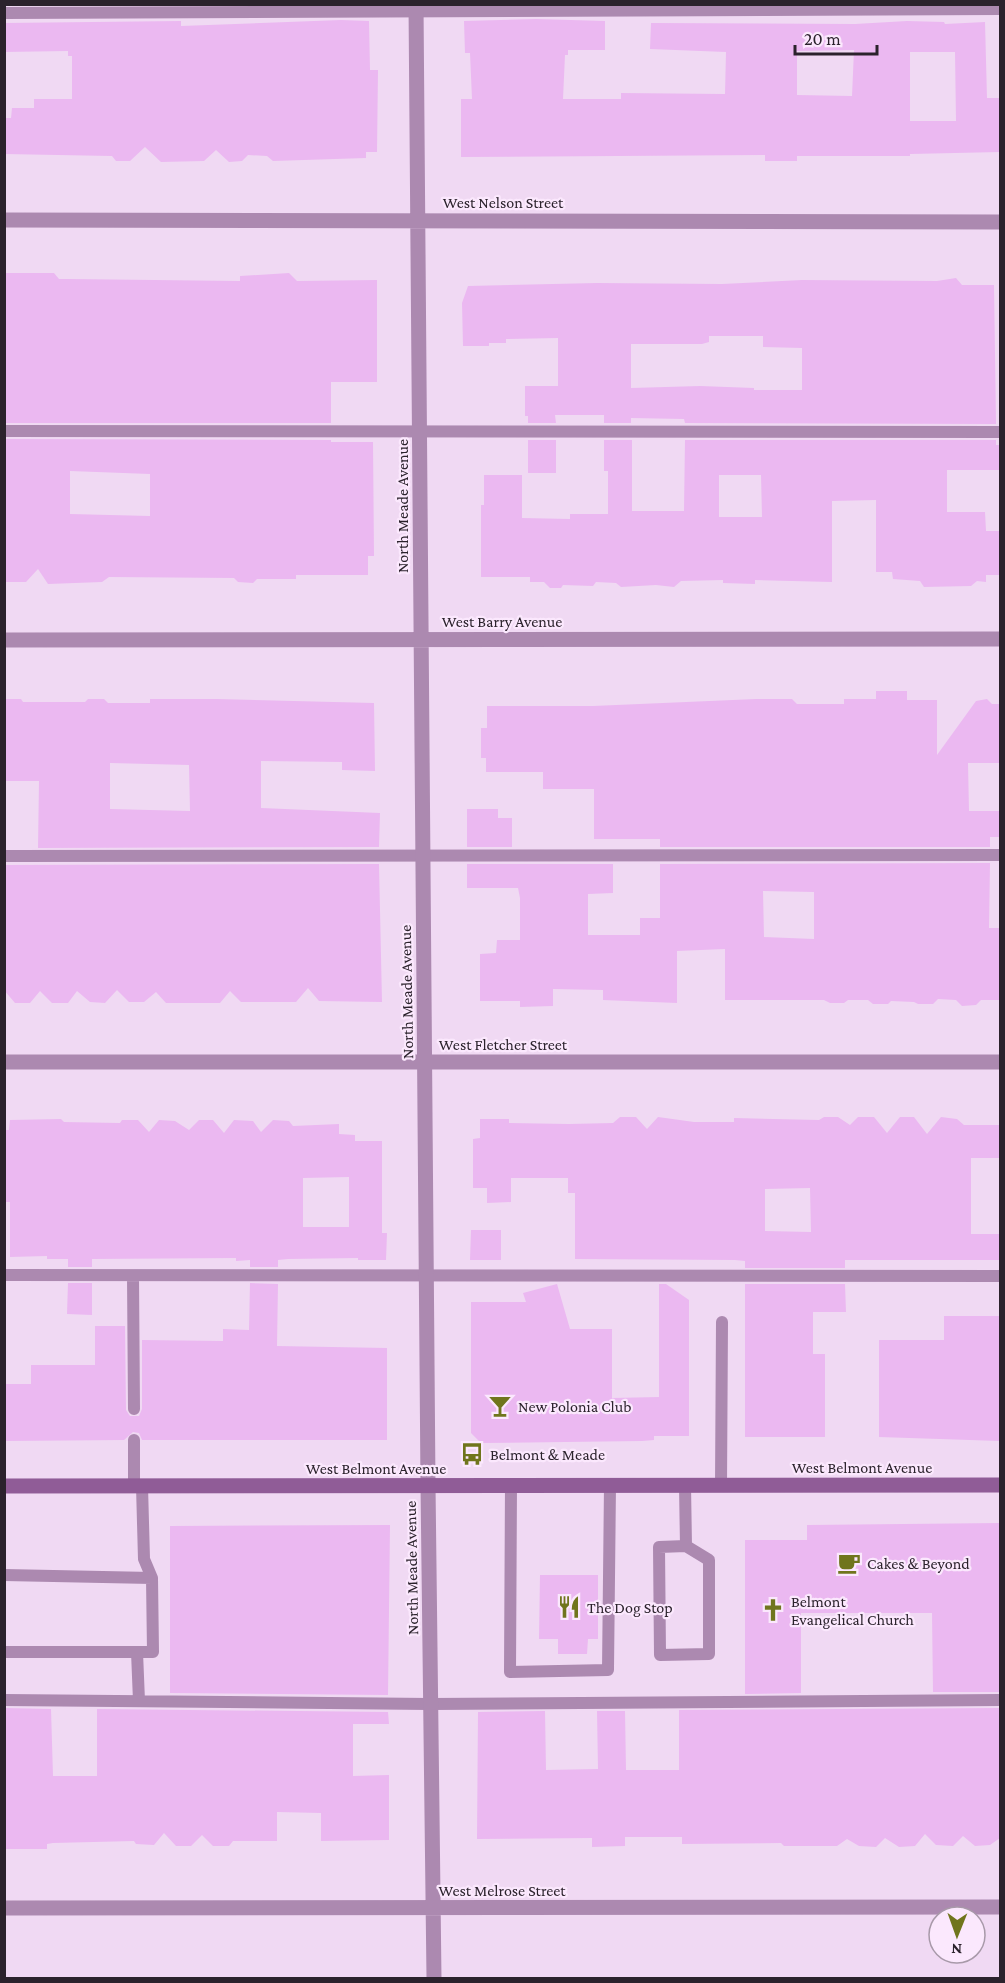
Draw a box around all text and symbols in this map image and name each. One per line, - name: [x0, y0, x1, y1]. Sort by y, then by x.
- scale bar: [795, 18, 878, 56]
- text: 20 m: [804, 29, 841, 49]
- street label: West Nelson Street: [443, 194, 564, 211]
- street label: North Meade Avenue: [394, 439, 411, 573]
- street label: West Barry Avenue: [442, 613, 562, 631]
- street label: North Meade Avenue: [397, 925, 416, 1059]
- street label: West Fletcher Street: [439, 1036, 568, 1053]
- bar icon: New Polonia Club: [487, 1393, 513, 1419]
- place label: New Polonia Club: [518, 1398, 632, 1415]
- bus stop icon: Belmont & Meade: [459, 1441, 485, 1467]
- place label: Belmont & Meade: [490, 1446, 605, 1463]
- street label: West Belmont Avenue: [792, 1459, 932, 1476]
- street label: West Belmont Avenue: [306, 1460, 446, 1477]
- street label: North Meade Avenue: [402, 1501, 421, 1635]
- cafe icon: Cakes & Beyond: [836, 1550, 862, 1576]
- place label: Cakes & Beyond: [867, 1555, 970, 1573]
- place label: Belmont Evangelical Church: [791, 1593, 914, 1629]
- restaurant icon: The Dog Stop: [556, 1594, 582, 1620]
- church icon: Belmont Evangelical Church: [760, 1597, 786, 1623]
- place label: The Dog Stop: [587, 1599, 673, 1617]
- street label: West Melrose Street: [438, 1882, 566, 1899]
- north arrow: [927, 1905, 987, 1965]
- text: N: [951, 1941, 962, 1958]

